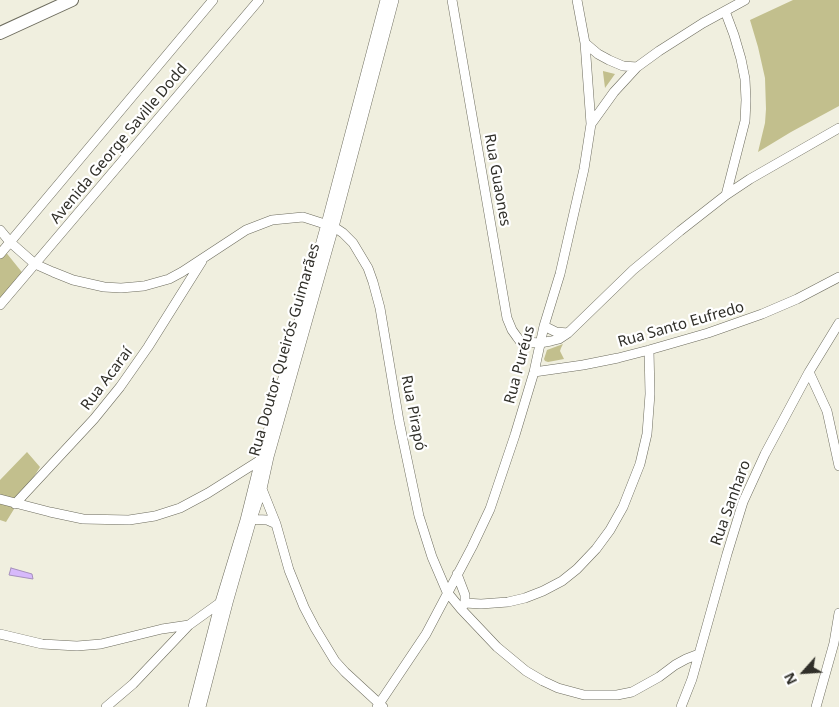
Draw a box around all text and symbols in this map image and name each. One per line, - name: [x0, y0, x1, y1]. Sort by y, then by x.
- street label: Avenida George Saville Dodd: [47, 60, 191, 228]
- street label: Rua Guaones: [480, 132, 514, 228]
- street label: Rua Doutor Queirós Guimarães: [246, 241, 324, 459]
- street label: Rua Santo Eufredo: [616, 298, 746, 352]
- street label: Rua Puréus: [501, 324, 539, 406]
- street label: Rua Acaraí: [77, 344, 137, 414]
- street label: Rua Pirapó: [397, 374, 429, 452]
- street label: Rua Sanharo: [707, 458, 755, 548]
- north arrow: [779, 647, 829, 697]
- text: N: [779, 670, 801, 688]

